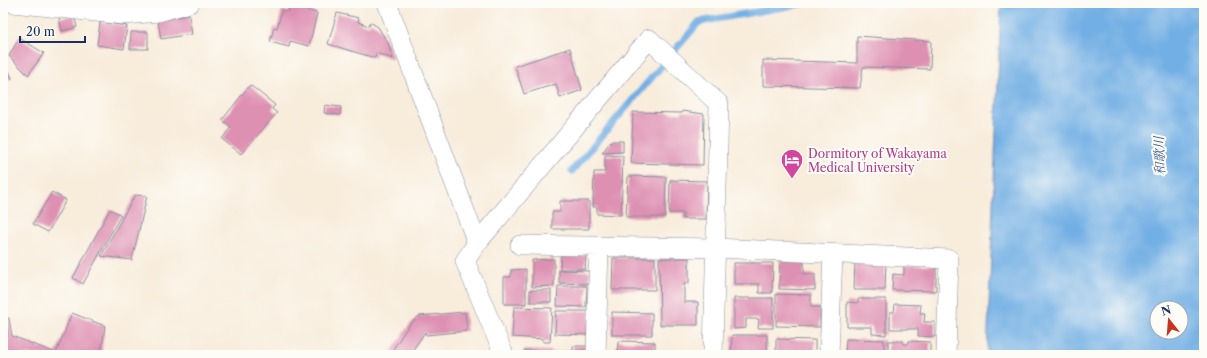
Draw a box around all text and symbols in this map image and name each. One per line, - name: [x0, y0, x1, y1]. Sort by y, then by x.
- scale bar: [20, 18, 85, 44]
- text: 20 m: [26, 24, 55, 39]
- water label: 和歌川: [1150, 134, 1168, 176]
- place label: Dormitory of Wakayama Medical University: [808, 146, 947, 175]
- hotel icon: Dormitory of Wakayama Medical University: [779, 147, 805, 180]
- north arrow: [1149, 300, 1189, 340]
- text: N: [1159, 302, 1173, 319]

